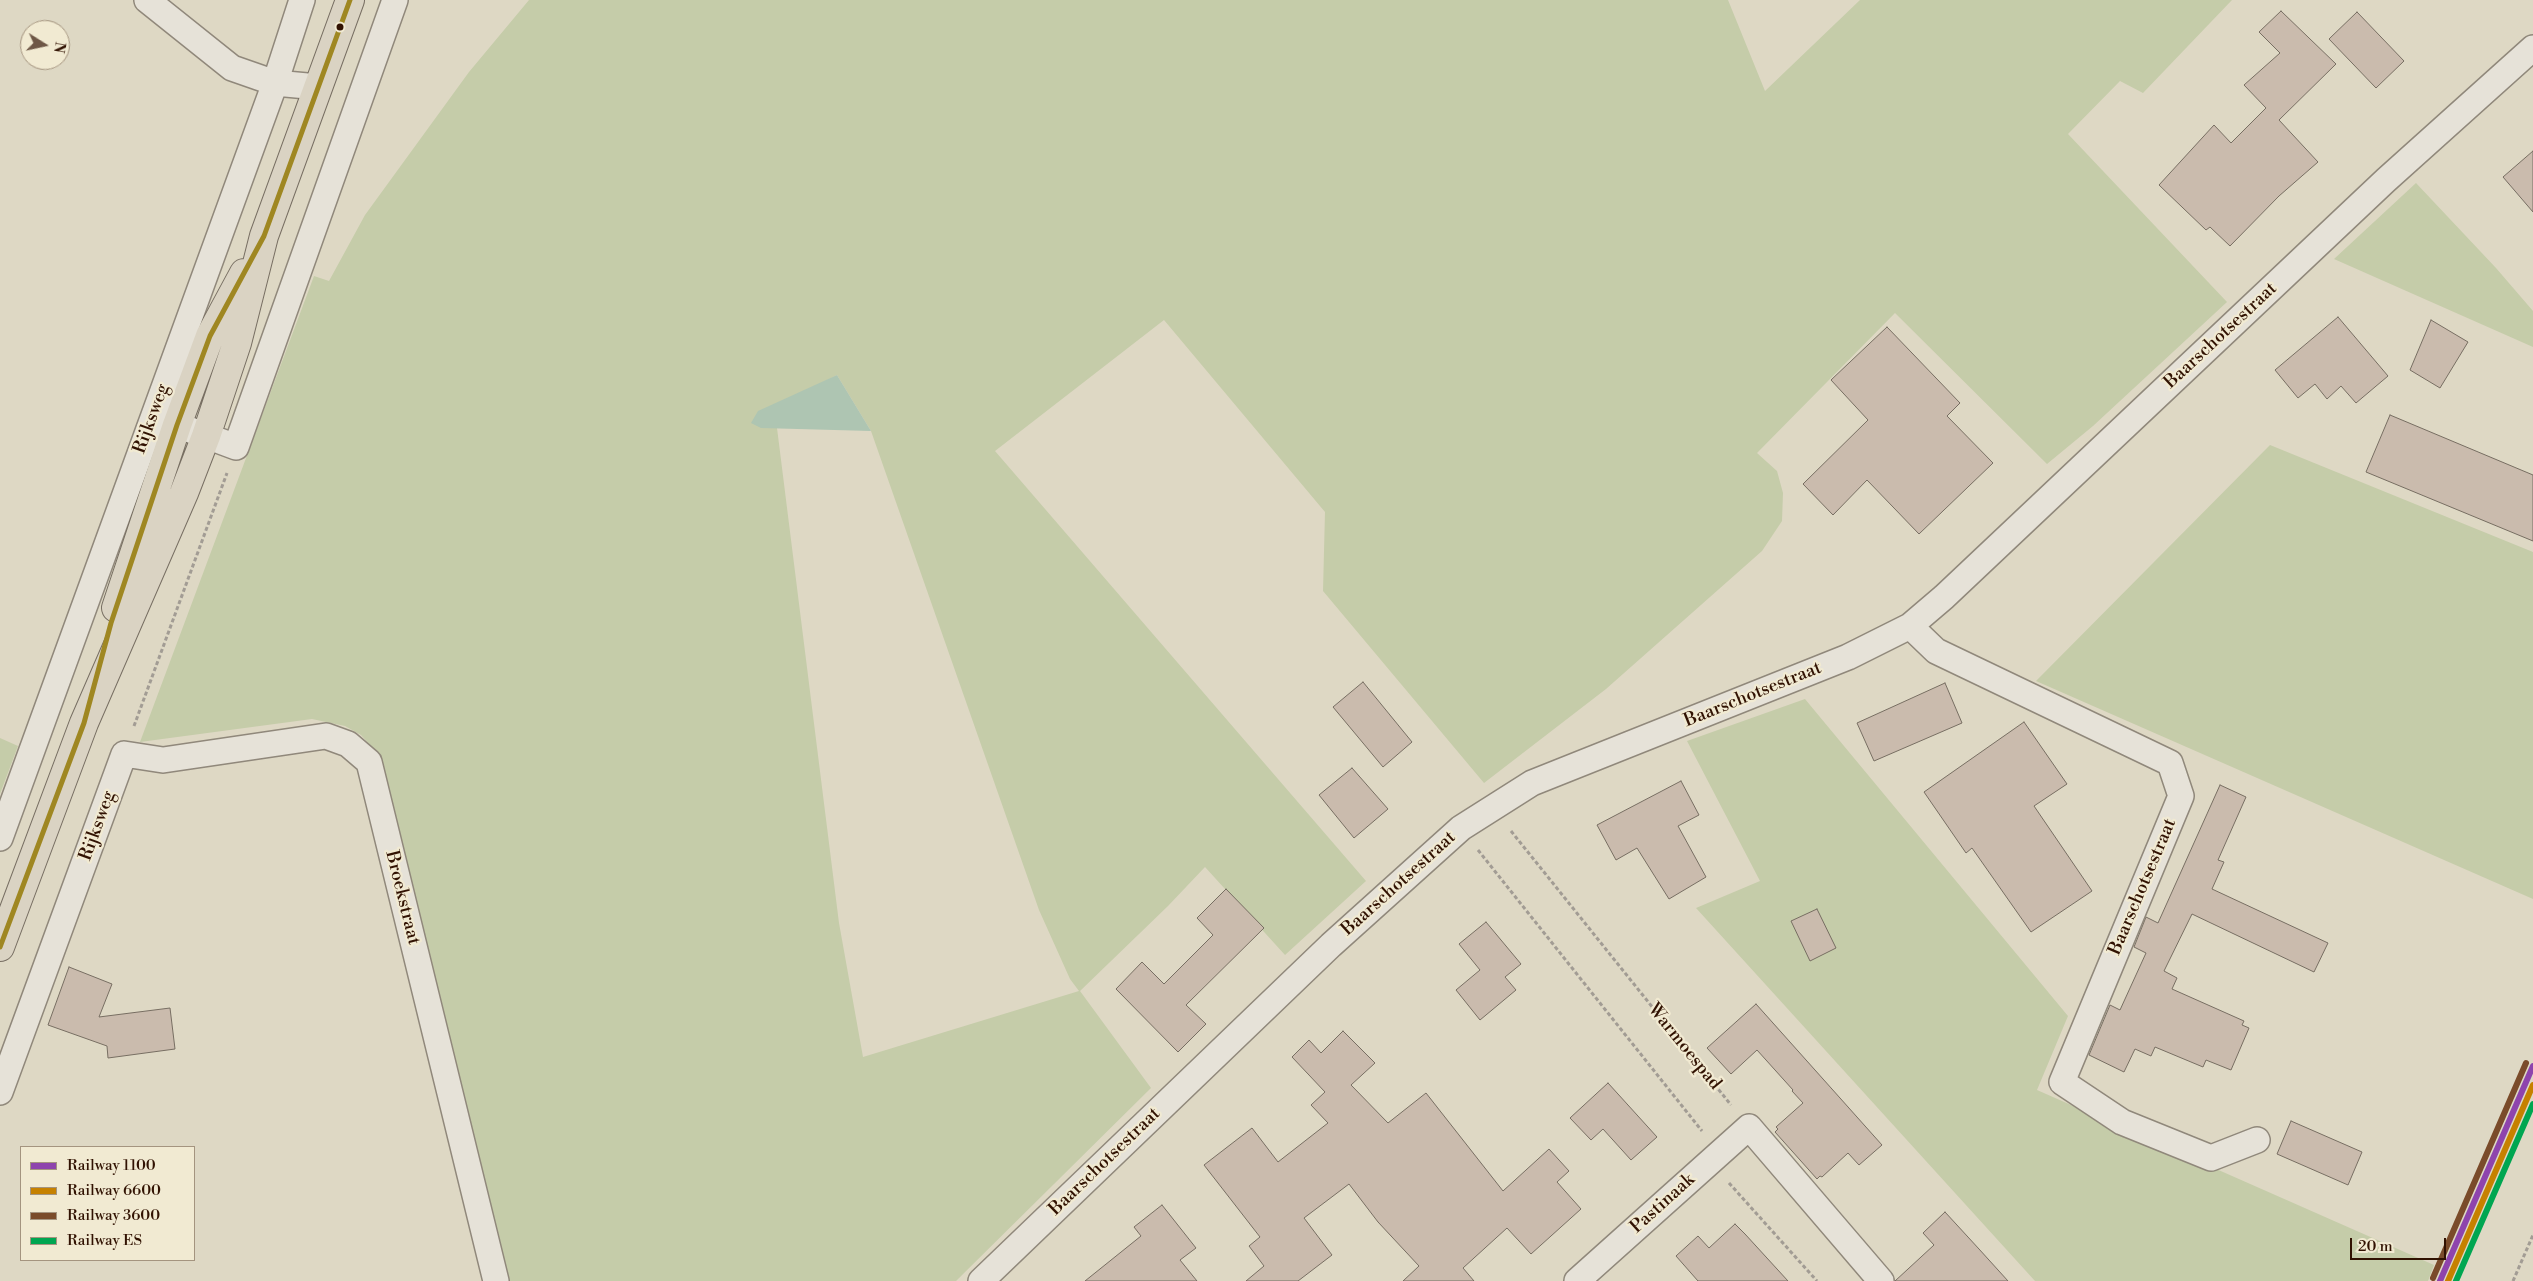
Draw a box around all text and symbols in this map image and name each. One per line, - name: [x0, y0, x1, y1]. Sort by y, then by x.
- north arrow: [20, 20, 70, 70]
- unlabelled marker: [335, 22, 345, 32]
- text: N: [49, 40, 69, 54]
- street label: Baarschotsestraat: [2160, 278, 2282, 394]
- street label: Rijksweg: [129, 381, 175, 457]
- street label: Baarschotsestraat: [1681, 658, 1825, 732]
- street label: Rijksweg: [75, 788, 121, 864]
- street label: Baarschotsestraat: [2104, 815, 2182, 959]
- street label: Baarschotsestraat: [1337, 827, 1461, 941]
- street label: Broekstraat: [380, 849, 424, 947]
- street label: Warmoespad: [1643, 999, 1725, 1095]
- street label: Baarschotsestraat: [1045, 1103, 1165, 1221]
- legend: [20, 1146, 195, 1261]
- text: Railway 1100: [67, 1156, 156, 1175]
- street label: Pastinaak: [1626, 1169, 1700, 1239]
- text: Railway 6600: [67, 1181, 161, 1200]
- text: Railway 3600: [67, 1206, 160, 1225]
- scale bar: [2353, 1228, 2449, 1260]
- text: Railway ES: [67, 1231, 142, 1250]
- text: 20 m: [2358, 1237, 2393, 1256]

